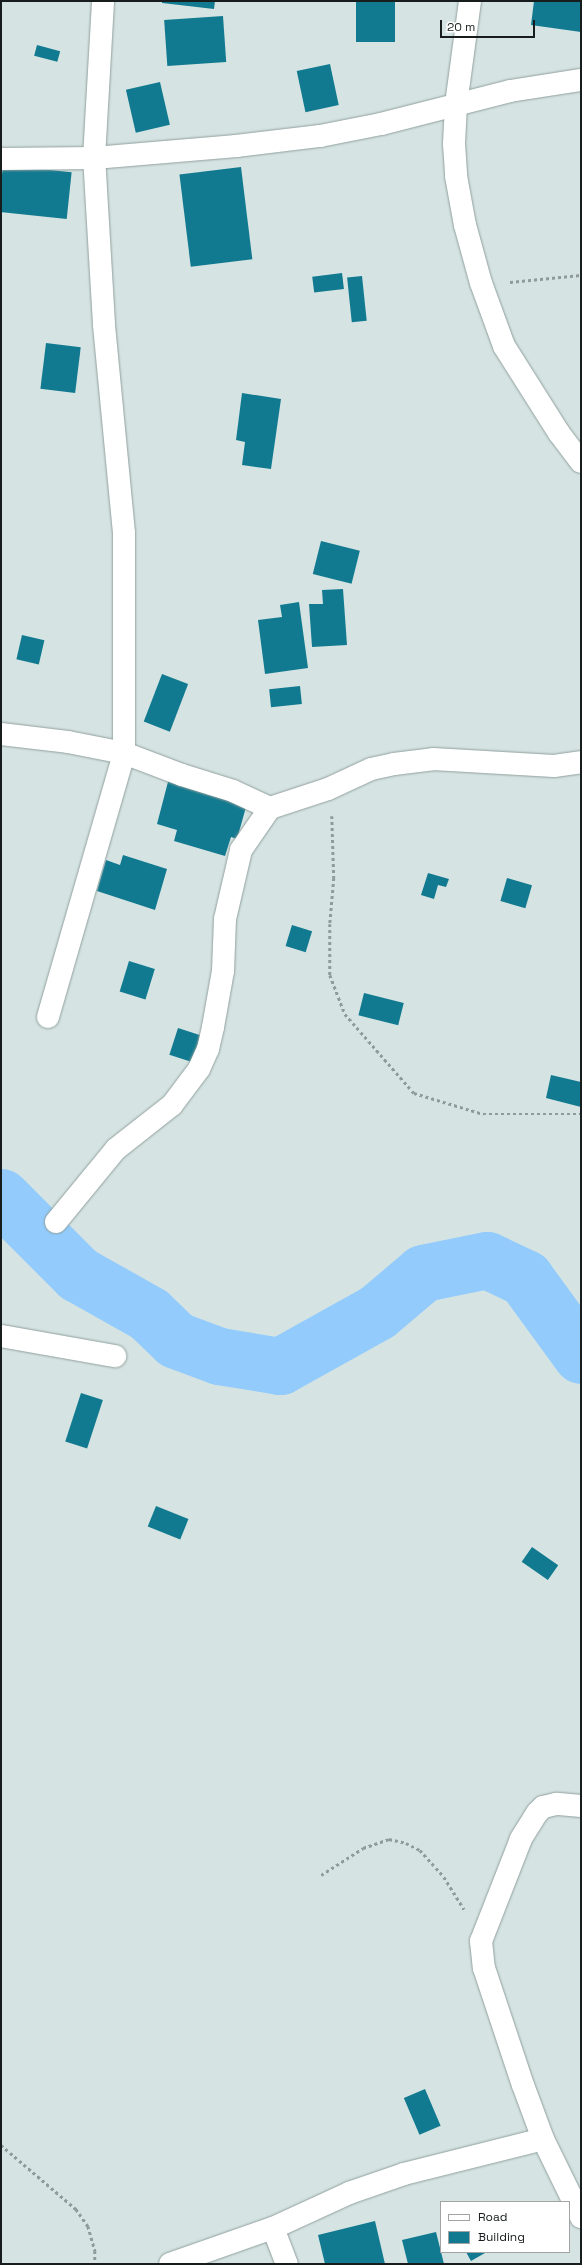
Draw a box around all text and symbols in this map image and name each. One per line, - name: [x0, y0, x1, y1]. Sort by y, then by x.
- scale bar: [442, 12, 537, 38]
- text: 20 m: [447, 19, 475, 35]
- legend: [440, 2201, 570, 2253]
- text: Road: [478, 2209, 507, 2225]
- text: Building: [478, 2229, 525, 2245]

